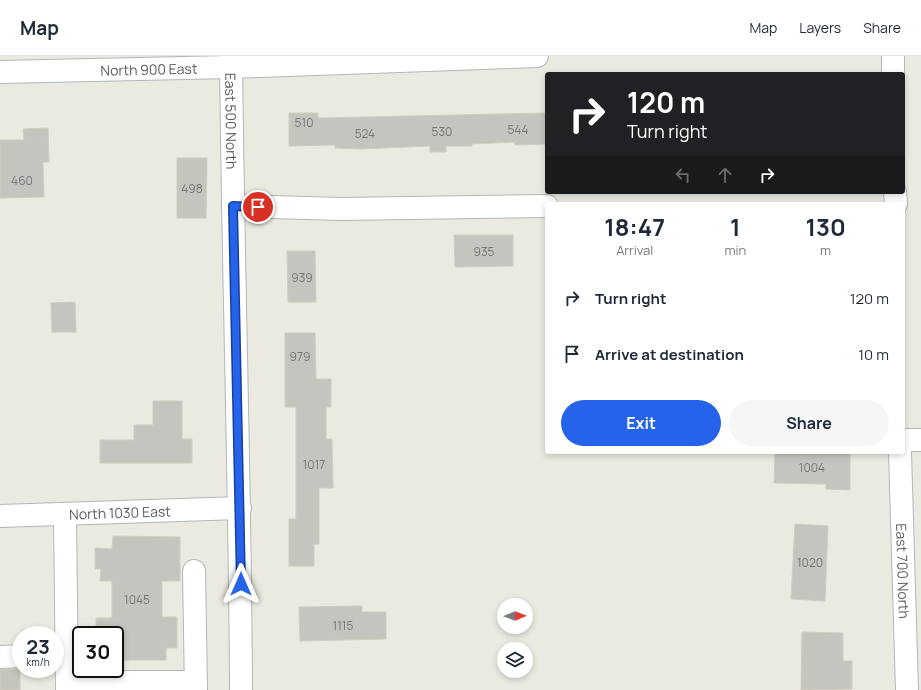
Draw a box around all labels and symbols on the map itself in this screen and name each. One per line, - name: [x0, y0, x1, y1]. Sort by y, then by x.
- street label: North 900 East: [100, 58, 198, 79]
- street label: East 500 North: [222, 73, 242, 169]
- house number: 510: [295, 114, 313, 131]
- house number: 544: [507, 121, 529, 138]
- house number: 530: [432, 123, 452, 140]
- house number: 524: [355, 125, 375, 142]
- house number: 460: [11, 172, 33, 189]
- house number: 498: [181, 180, 203, 197]
- pin: [241, 190, 275, 224]
- house number: 935: [473, 243, 495, 260]
- house number: 939: [291, 269, 313, 286]
- house number: 979: [290, 348, 310, 365]
- house number: 1017: [303, 456, 325, 473]
- house number: 1004: [799, 459, 825, 476]
- street label: North 1030 East: [69, 501, 171, 523]
- street label: East 700 North: [893, 523, 914, 619]
- house number: 1020: [797, 554, 823, 571]
- position arrow: [220, 563, 262, 605]
- house number: 1045: [124, 591, 150, 608]
- north arrow: [497, 598, 533, 634]
- house number: 1115: [333, 617, 354, 634]
- speed limit sign: 30: [72, 626, 124, 678]

